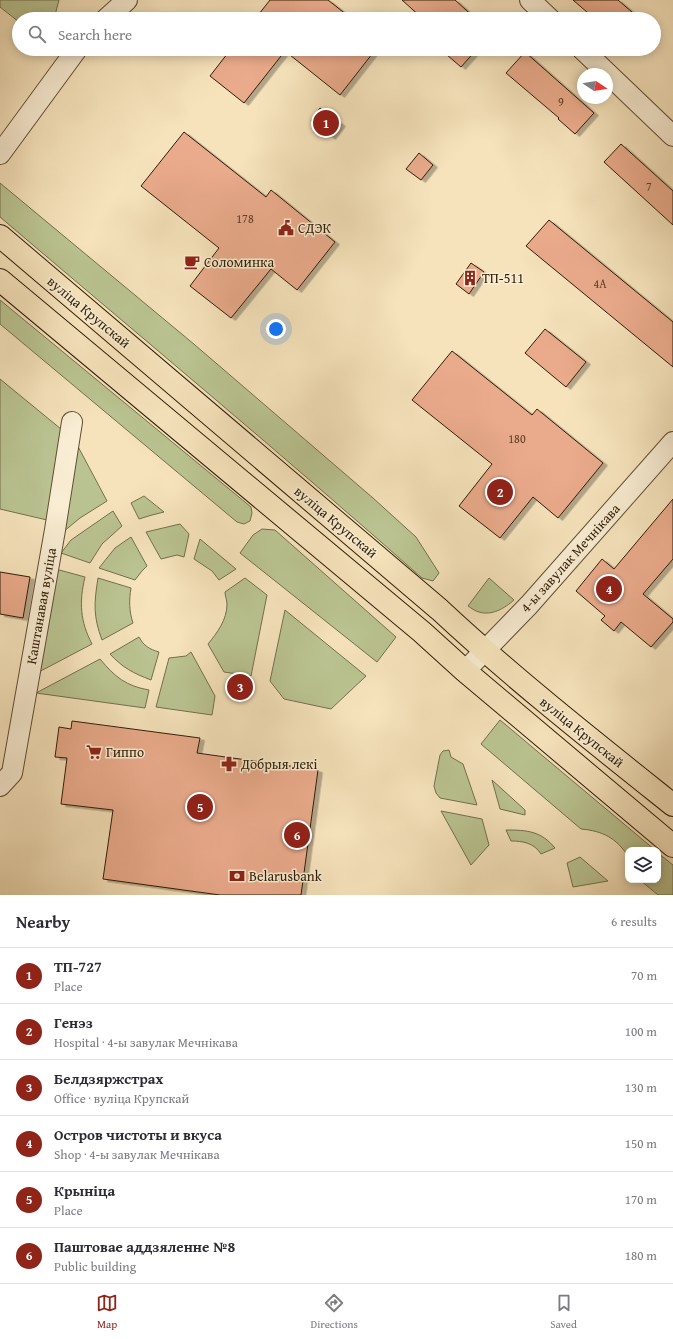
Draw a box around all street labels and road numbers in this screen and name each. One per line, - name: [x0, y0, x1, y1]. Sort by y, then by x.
- street label: вуліца Крупскай: [43, 271, 135, 353]
- street label: вуліца Крупскай: [290, 481, 382, 563]
- street label: 4-ы завулак Мечнікава: [517, 500, 623, 616]
- street label: Каштанавая вуліца: [21, 546, 61, 666]
- street label: вуліца Крупскай: [536, 692, 628, 772]

